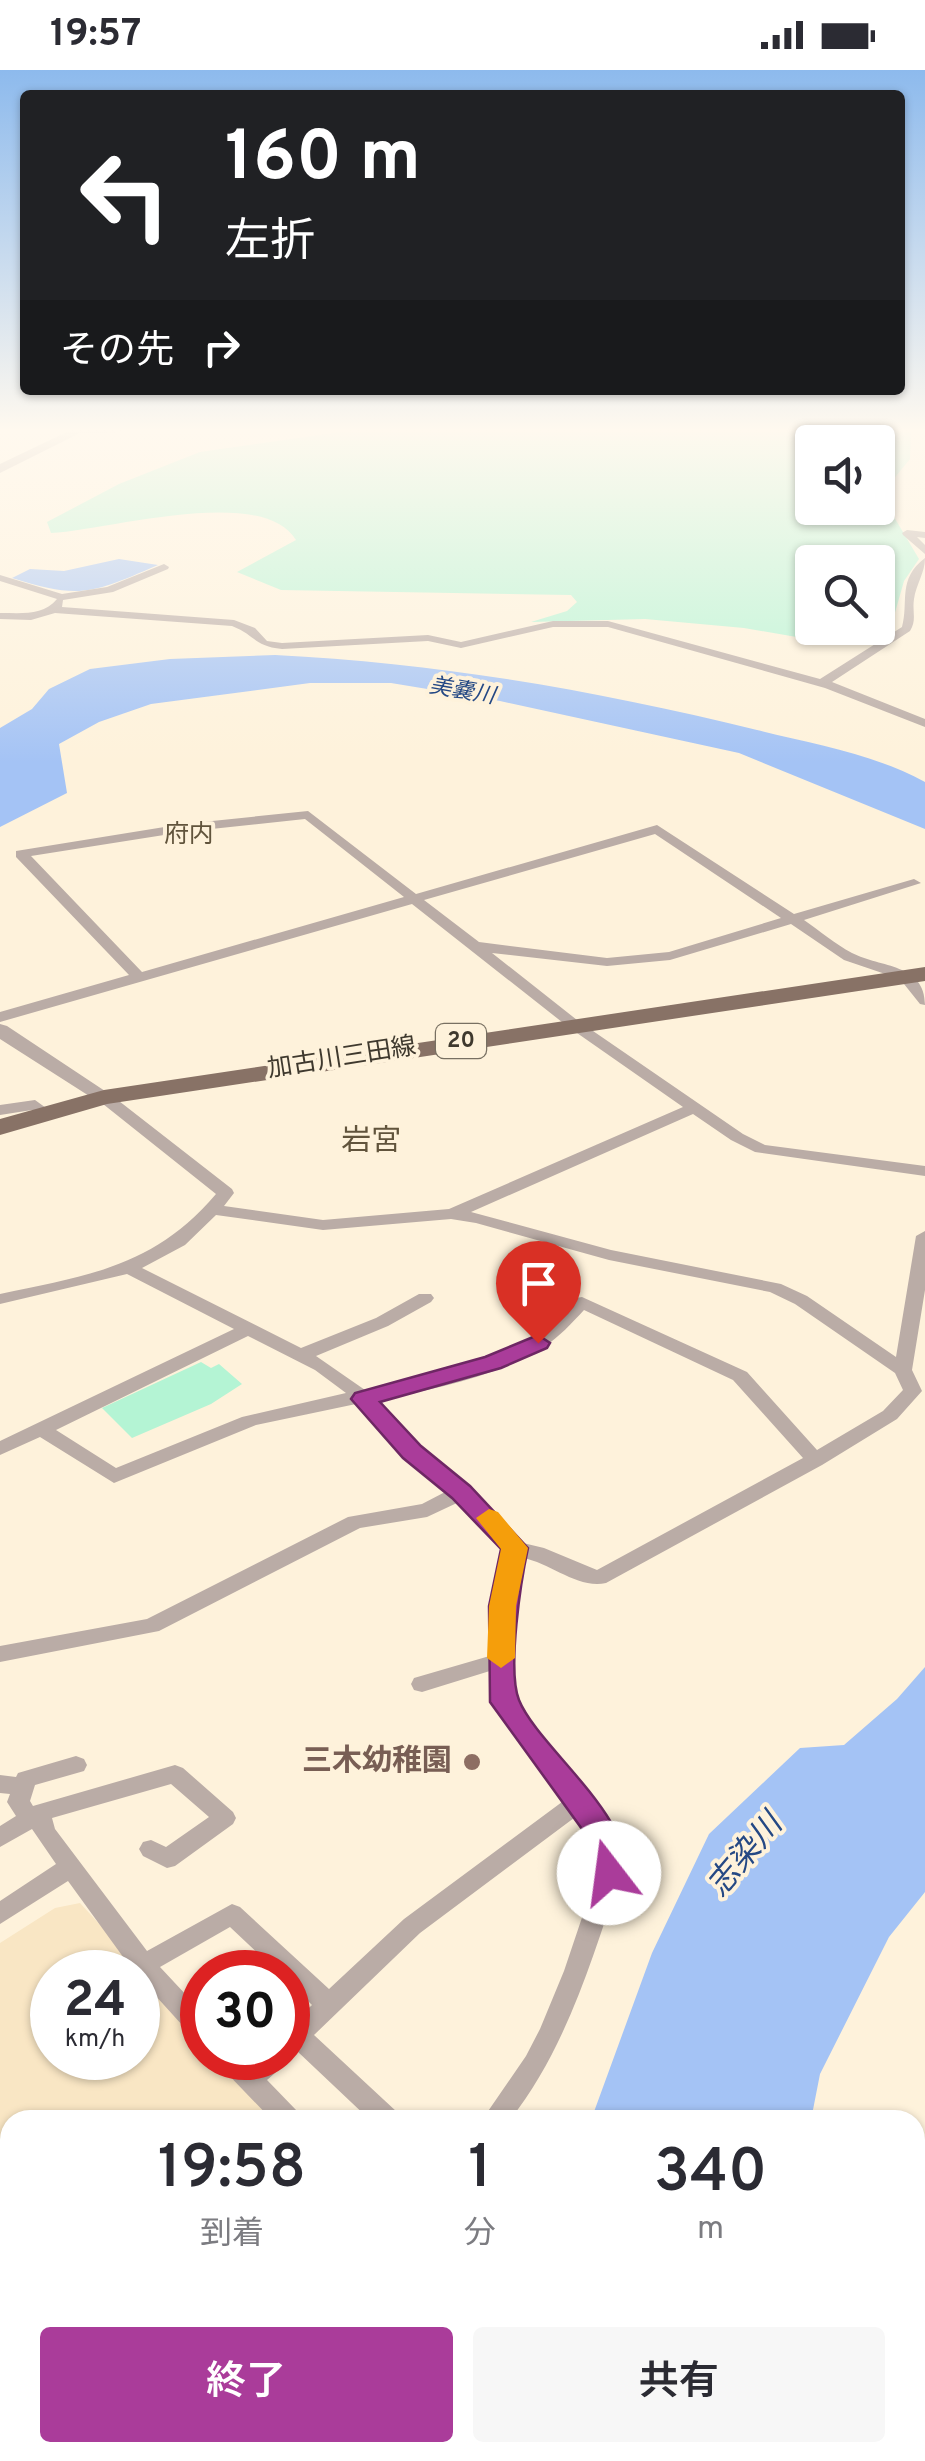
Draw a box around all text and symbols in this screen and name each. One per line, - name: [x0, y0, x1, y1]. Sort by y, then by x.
- text: 19:57: [50, 11, 141, 60]
- text: 160 m: [225, 116, 421, 205]
- icon: left: [60, 130, 190, 260]
- text: 左折: [225, 215, 315, 272]
- icon: right: [194, 320, 249, 375]
- text: その先: [60, 328, 174, 377]
- map controls: [795, 425, 895, 645]
- button: sound: [795, 425, 895, 525]
- button: search: [795, 545, 895, 645]
- water label: 美嚢川: [427, 673, 499, 711]
- district label: 府内: [164, 820, 214, 852]
- road number: 20: [436, 1024, 486, 1058]
- street label: 加古川三田線: [265, 1031, 419, 1087]
- district label: 岩宮: [341, 1124, 401, 1161]
- pin: [496, 1241, 581, 1344]
- icon: arrive: [511, 1256, 566, 1311]
- place label: 三木幼稚園: [302, 1744, 452, 1781]
- marker: 三木幼稚園: [461, 1751, 483, 1773]
- water label: 志染川: [700, 1804, 794, 1906]
- position arrow: [557, 1821, 661, 1925]
- speed limit sign: 30: [180, 1950, 310, 2080]
- text: 24: [64, 1971, 126, 2034]
- text: km/h: [65, 2024, 125, 2056]
- text: 19:58: [158, 2133, 306, 2209]
- text: 1: [468, 2133, 492, 2209]
- text: 340: [654, 2137, 767, 2213]
- text: m: [697, 2210, 724, 2250]
- text: 到着: [200, 2215, 264, 2255]
- text: 分: [464, 2215, 496, 2255]
- button: 終了: [40, 2327, 453, 2442]
- button: 共有: [473, 2327, 885, 2442]

